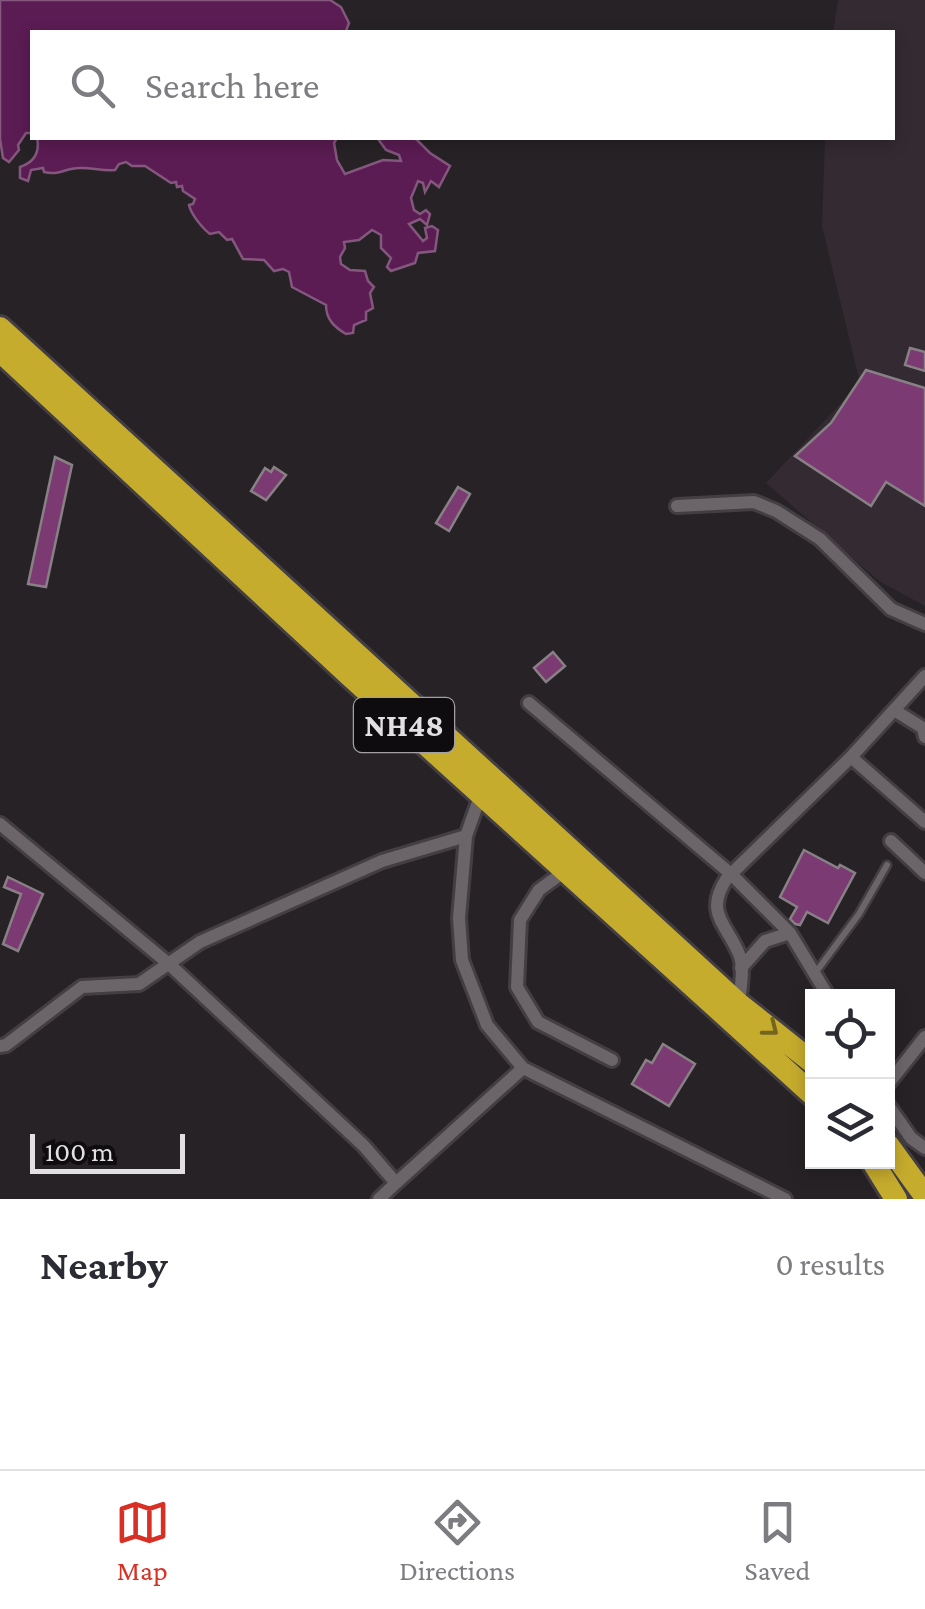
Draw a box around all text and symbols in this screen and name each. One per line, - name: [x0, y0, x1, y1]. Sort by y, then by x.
- search box: [30, 30, 895, 140]
- icon: search: [65, 58, 120, 113]
- text: Search here: [145, 64, 319, 106]
- road number: NH48: [354, 698, 454, 752]
- map controls: [805, 989, 895, 1169]
- button: locate: [805, 989, 895, 1079]
- one-way arrow: [760, 1018, 778, 1035]
- button: layers: [805, 1079, 895, 1169]
- scale bar: [30, 1129, 185, 1174]
- text: 100 m: [45, 1136, 114, 1167]
- text: Nearby: [40, 1241, 168, 1288]
- text: 0 results: [775, 1246, 885, 1282]
- tab: Map: [115, 1495, 170, 1586]
- tab: Directions: [399, 1495, 515, 1586]
- tab: Saved: [745, 1495, 810, 1586]

